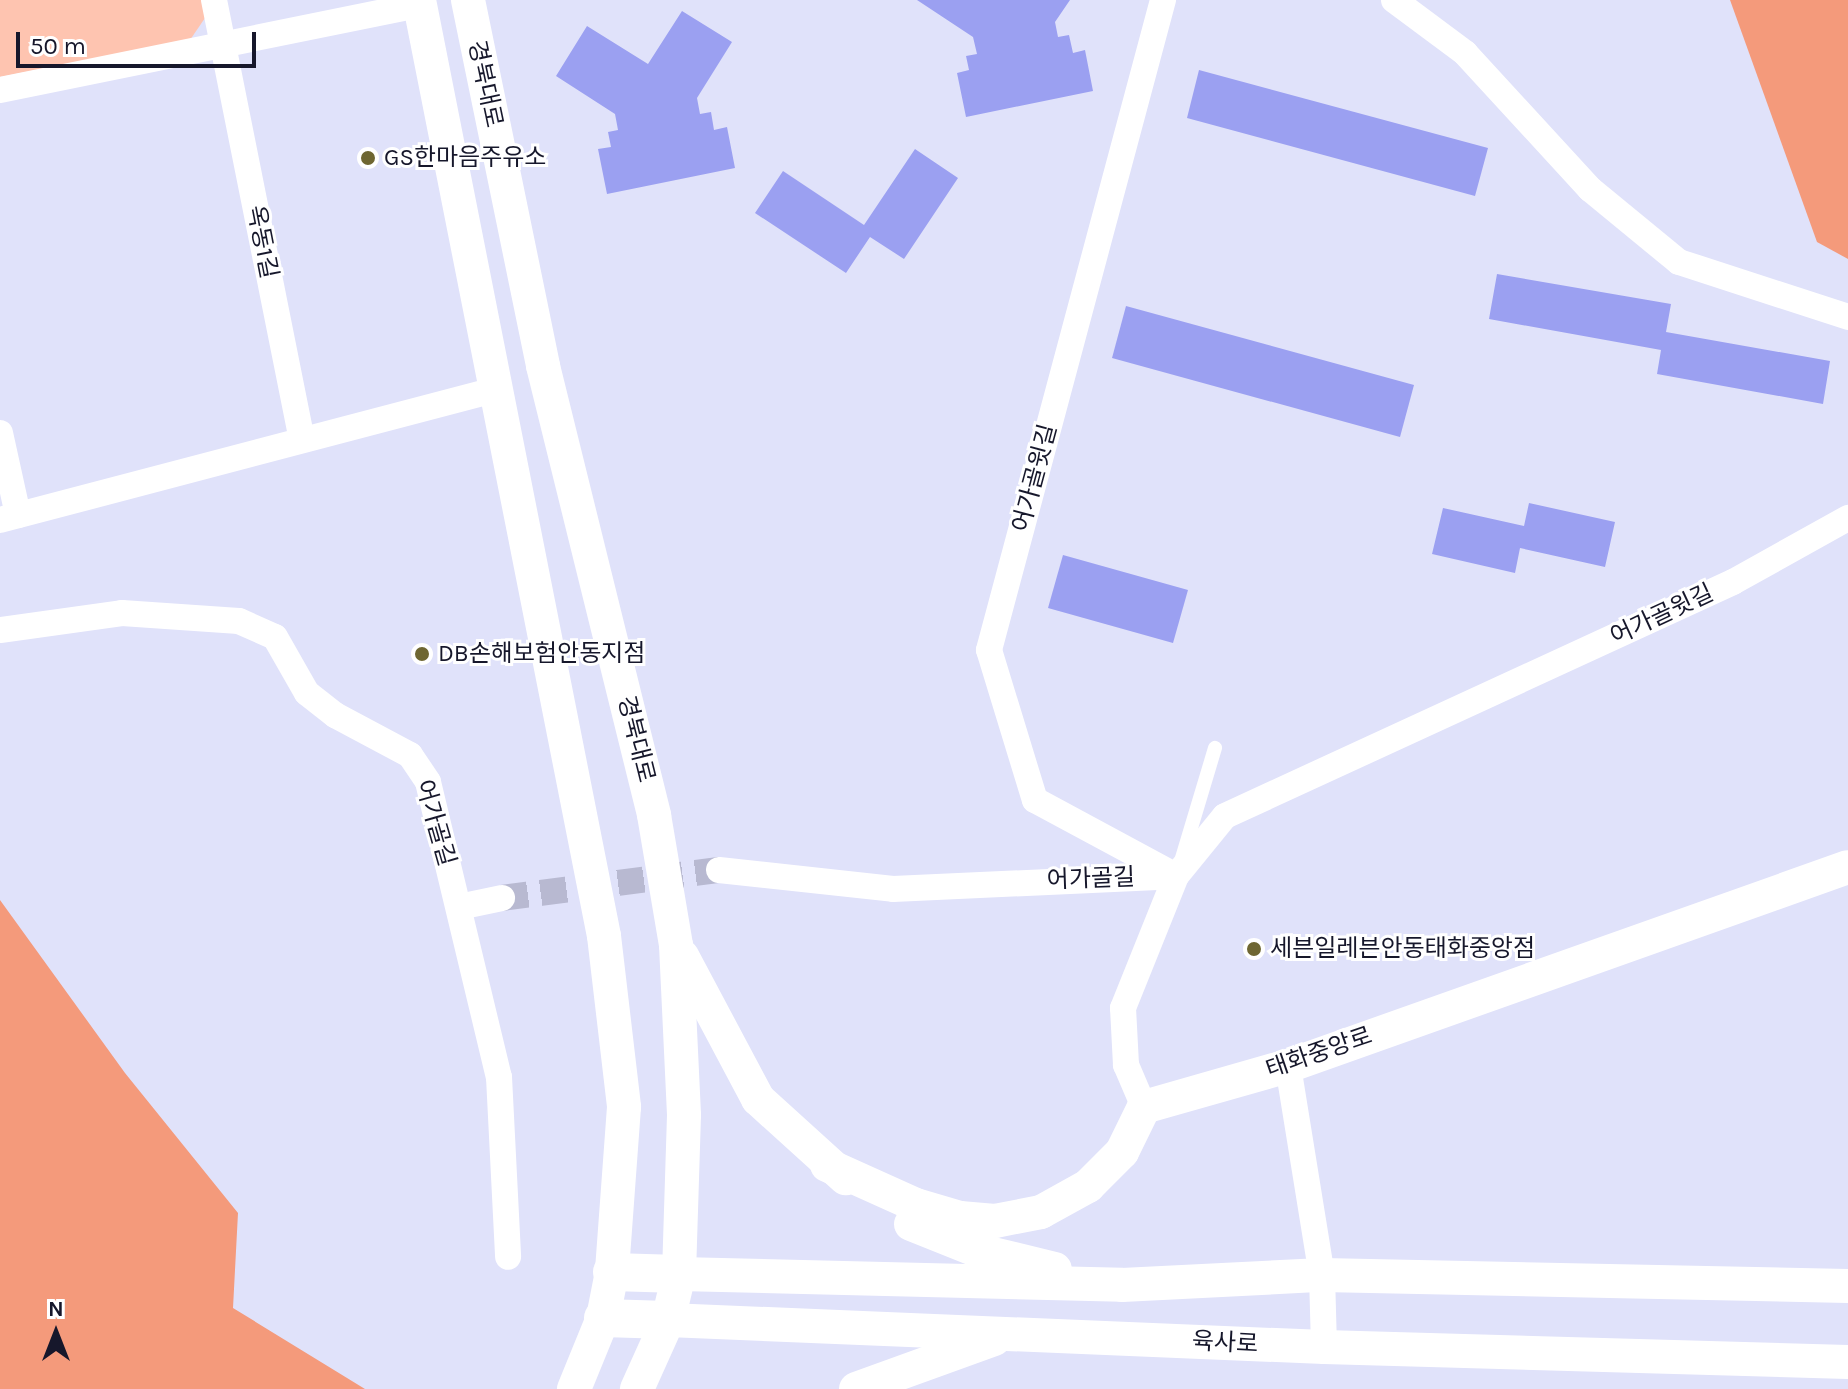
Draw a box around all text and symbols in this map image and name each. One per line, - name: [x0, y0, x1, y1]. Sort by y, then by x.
- scale bar: [20, 16, 260, 66]
- text: 50 m: [30, 32, 86, 60]
- street label: 경북대로: [462, 38, 508, 130]
- place label: GS한마음주유소: [384, 144, 546, 172]
- marker: GS한마음주유소: [359, 149, 377, 167]
- street label: 옥동1길: [241, 203, 283, 281]
- street label: 어가골윗길: [1007, 421, 1063, 535]
- street label: 어가골윗길: [1606, 579, 1718, 651]
- place label: DB손해보험안동지점: [438, 640, 645, 668]
- marker: DB손해보험안동지점: [413, 645, 431, 663]
- street label: 경북대로: [611, 693, 661, 785]
- street label: 어가골길: [409, 777, 461, 869]
- street label: 어가골길: [1046, 863, 1136, 895]
- place label: 세븐일레븐안동태화중앙점: [1270, 935, 1535, 963]
- marker: 세븐일레븐안동태화중앙점: [1245, 940, 1263, 958]
- street label: 태화중앙로: [1262, 1021, 1376, 1085]
- north arrow: [16, 1293, 96, 1373]
- text: N: [48, 1296, 64, 1322]
- street label: 육사로: [1191, 1327, 1259, 1359]

